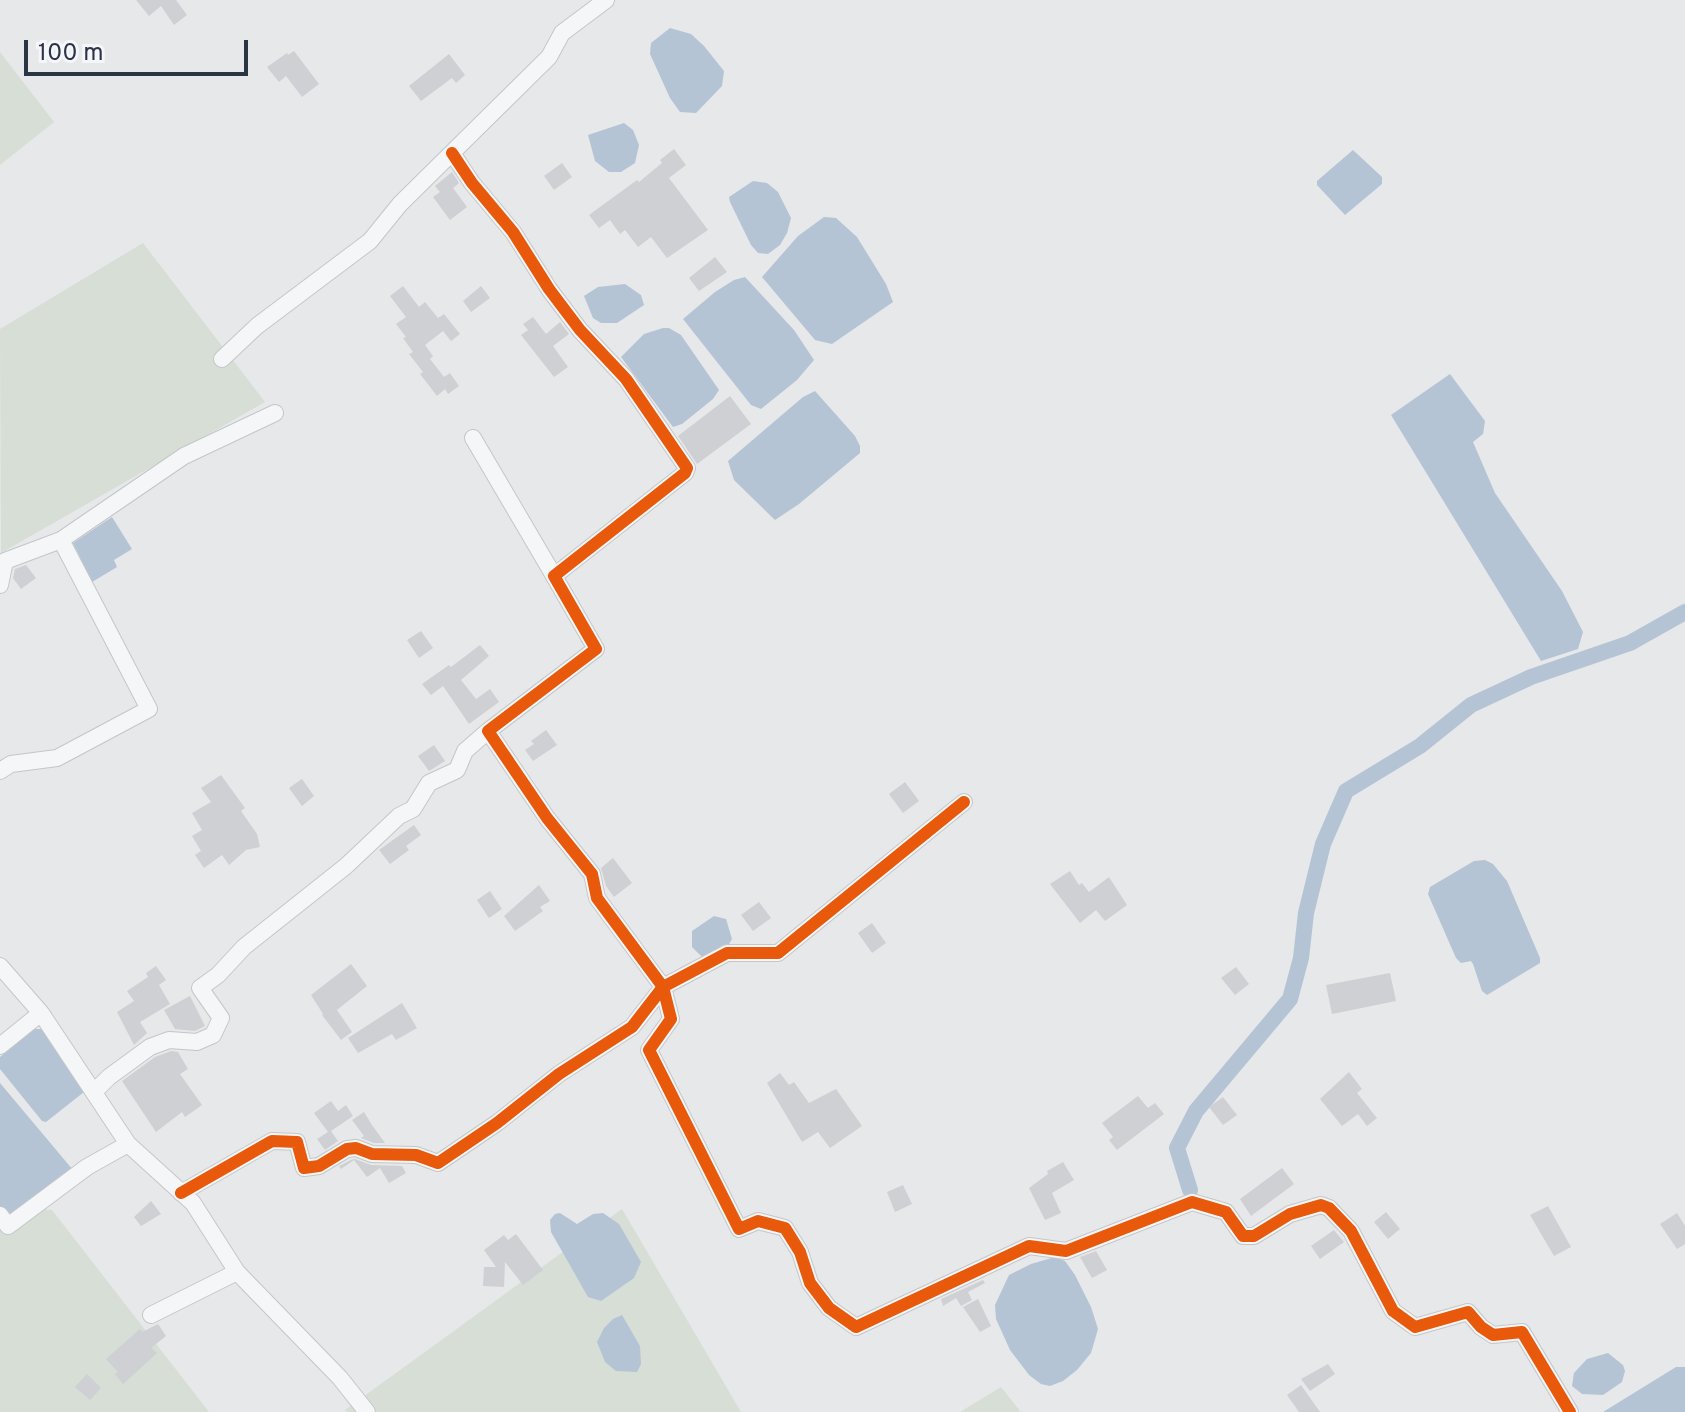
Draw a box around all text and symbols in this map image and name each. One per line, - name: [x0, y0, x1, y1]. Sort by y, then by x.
- scale bar: [28, 24, 252, 74]
- text: 100 m: [38, 39, 104, 69]

